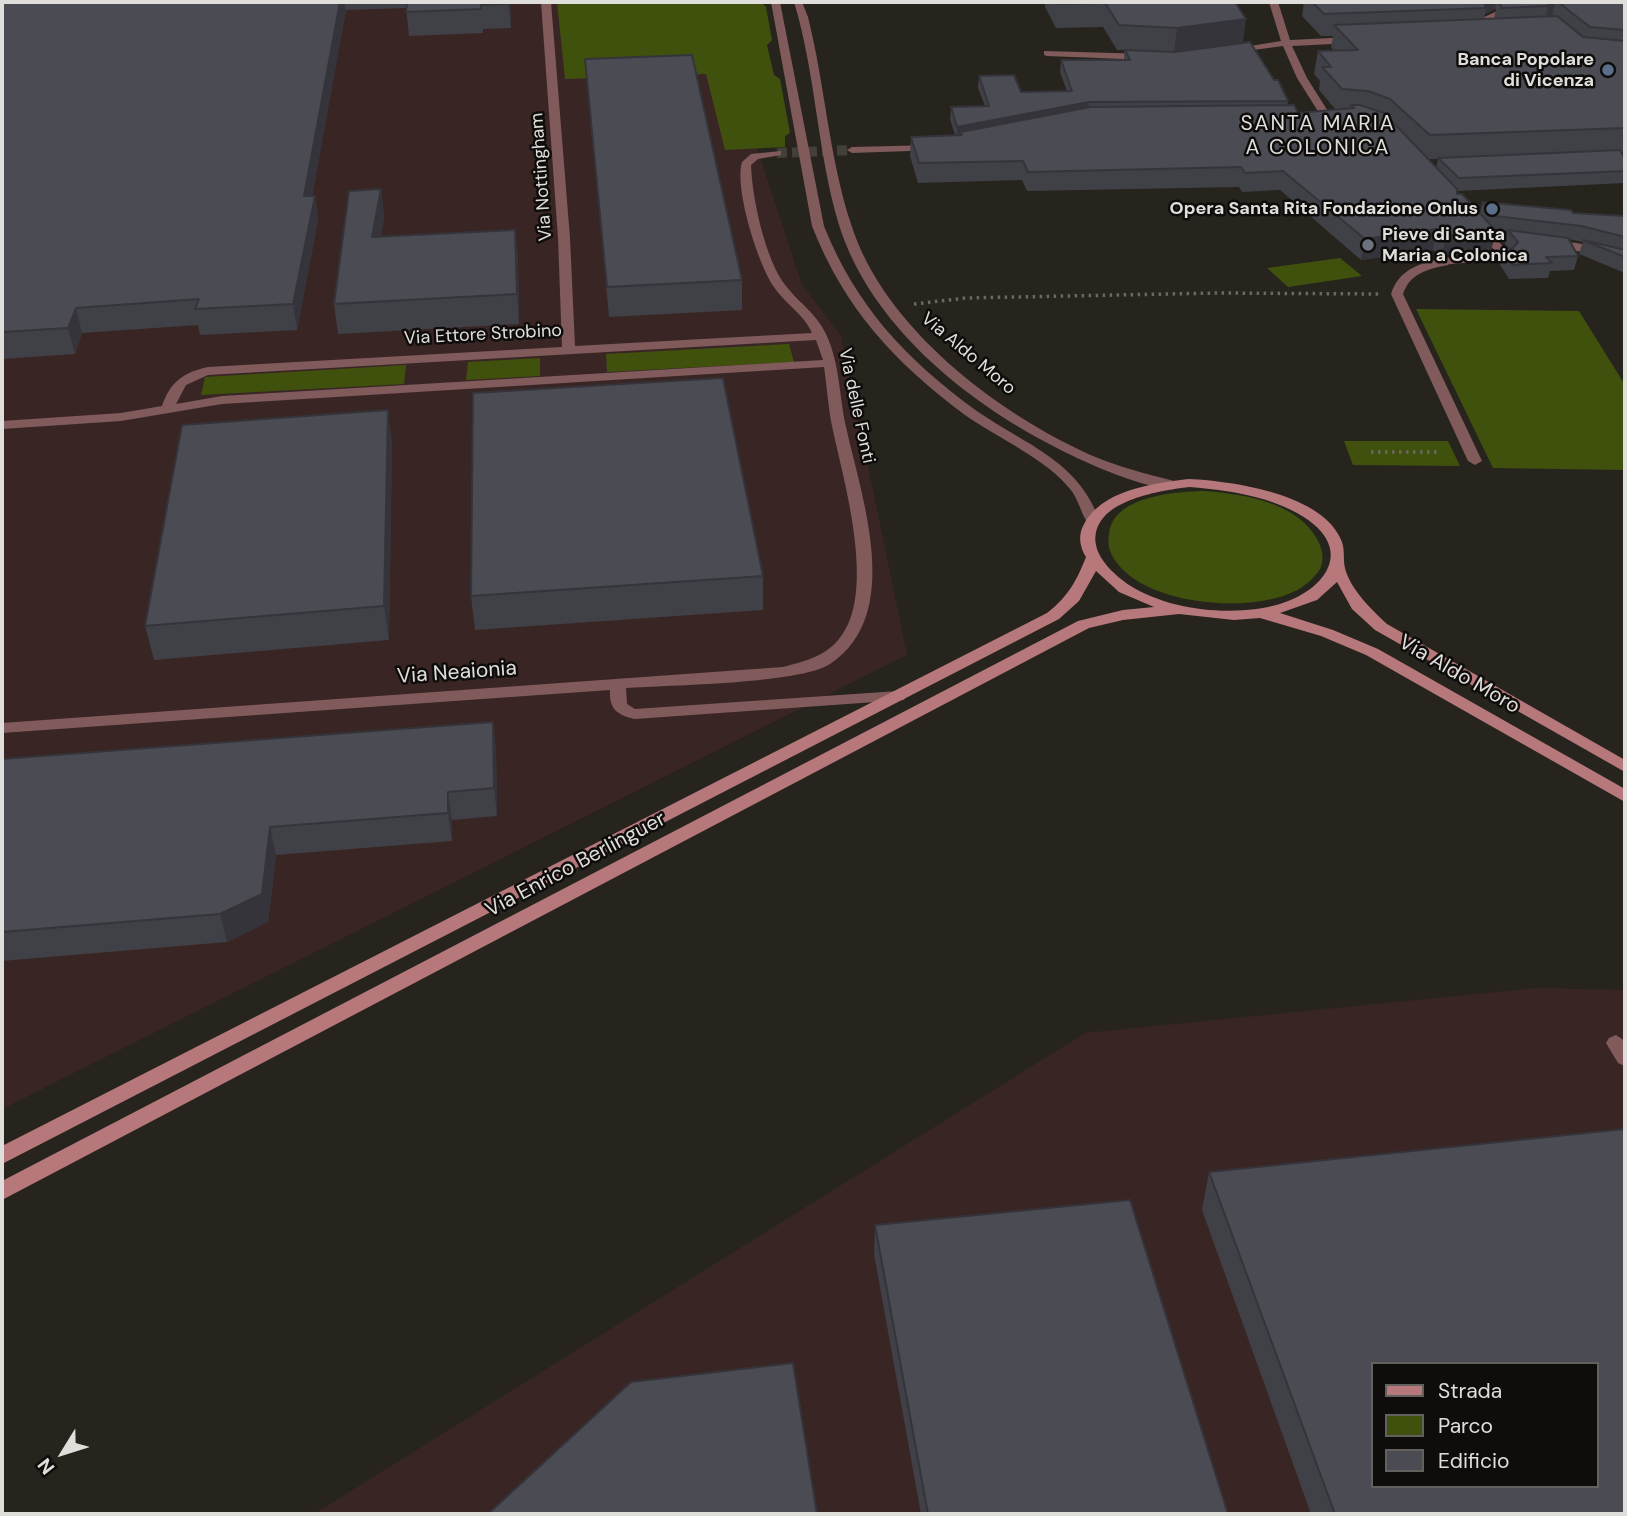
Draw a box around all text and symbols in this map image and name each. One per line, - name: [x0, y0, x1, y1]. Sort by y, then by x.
- place label: Banca Popolare di Vicenza: [1457, 49, 1594, 92]
- marker: Banca Popolare di Vicenza: [1600, 62, 1616, 78]
- district label: SANTA MARIA A COLONICA: [1242, 111, 1394, 161]
- street label: Via Nottingham: [527, 112, 557, 242]
- place label: Opera Santa Rita Fondazione Onlus: [1170, 198, 1478, 220]
- marker: Opera Santa Rita Fondazione Onlus: [1484, 201, 1500, 217]
- place label: Pieve di Santa Maria a Colonica: [1382, 224, 1528, 266]
- marker: Pieve di Santa Maria a Colonica: [1360, 237, 1376, 253]
- street label: Via Aldo Moro: [916, 308, 1020, 400]
- street label: Via Ettore Strobino: [404, 320, 562, 350]
- street label: Via delle Fonti: [833, 346, 879, 466]
- street label: Via Aldo Moro: [1394, 630, 1524, 720]
- street label: Via Neaionia: [396, 656, 518, 690]
- street label: Via Enrico Berlinguer: [482, 807, 670, 923]
- legend: [1372, 1362, 1599, 1488]
- text: Strada: [1438, 1377, 1502, 1405]
- text: Parco: [1438, 1412, 1493, 1440]
- north arrow: [28, 1418, 98, 1488]
- text: Edificio: [1438, 1447, 1509, 1475]
- text: N: [32, 1453, 60, 1479]

